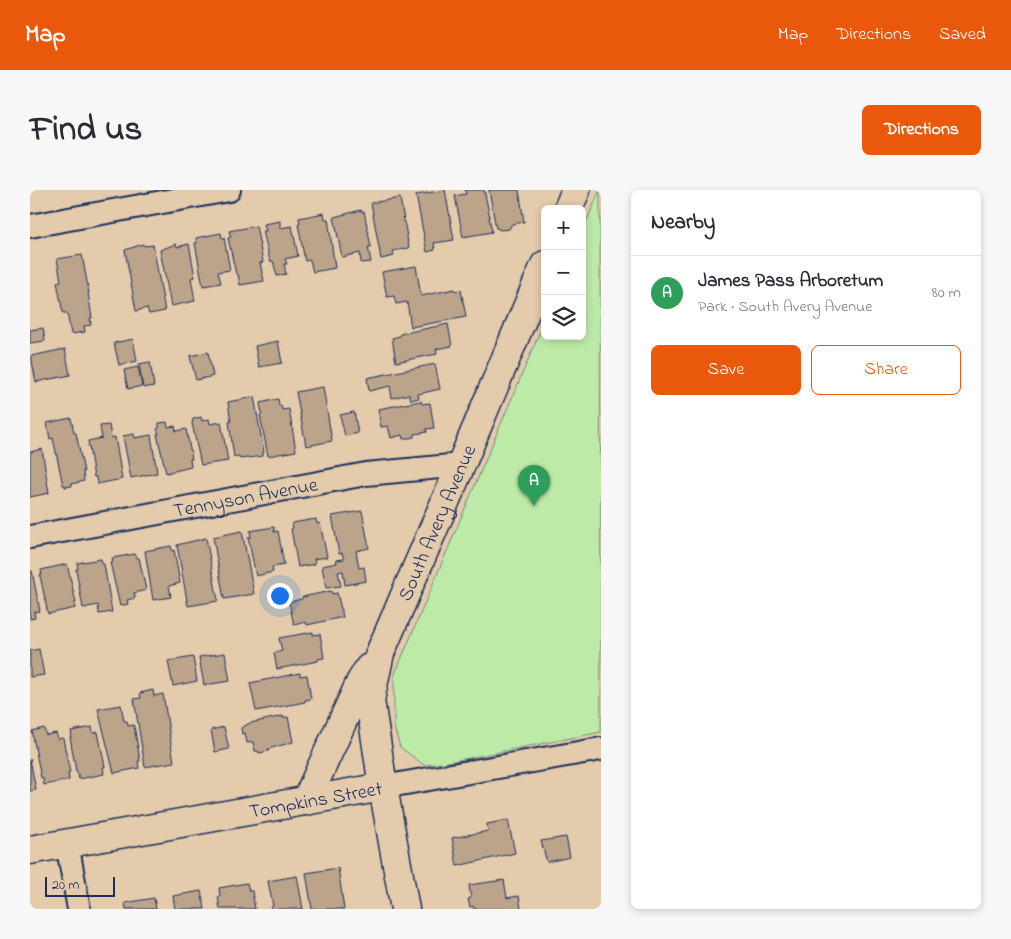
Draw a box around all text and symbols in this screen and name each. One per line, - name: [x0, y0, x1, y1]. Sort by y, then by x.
- text: Map: [25, 18, 66, 53]
- text: Map: [778, 22, 808, 48]
- text: Directions: [836, 22, 911, 48]
- text: Saved: [939, 22, 986, 48]
- text: Find us: [30, 105, 142, 156]
- button: Directions: [862, 105, 981, 155]
- map controls: [541, 205, 586, 340]
- button: +: [541, 205, 586, 250]
- text: Nearby: [651, 208, 715, 238]
- button: −: [541, 250, 586, 295]
- text: James Pass Arboretum: [698, 268, 883, 295]
- text: A: [662, 281, 672, 305]
- text: 80 m: [932, 281, 961, 305]
- button: layers: [541, 295, 586, 340]
- text: Park · South Avery Avenue: [698, 295, 872, 319]
- button: Save: [651, 345, 801, 395]
- button: Share: [811, 345, 961, 395]
- street label: South Avery Avenue: [392, 441, 485, 606]
- pin: A: [518, 465, 550, 506]
- street label: Tennyson Avenue: [171, 471, 320, 527]
- your location: [267, 583, 293, 609]
- street label: Tompkins Street: [247, 775, 385, 828]
- scale bar: [45, 874, 115, 897]
- text: 20 m: [52, 875, 79, 896]

